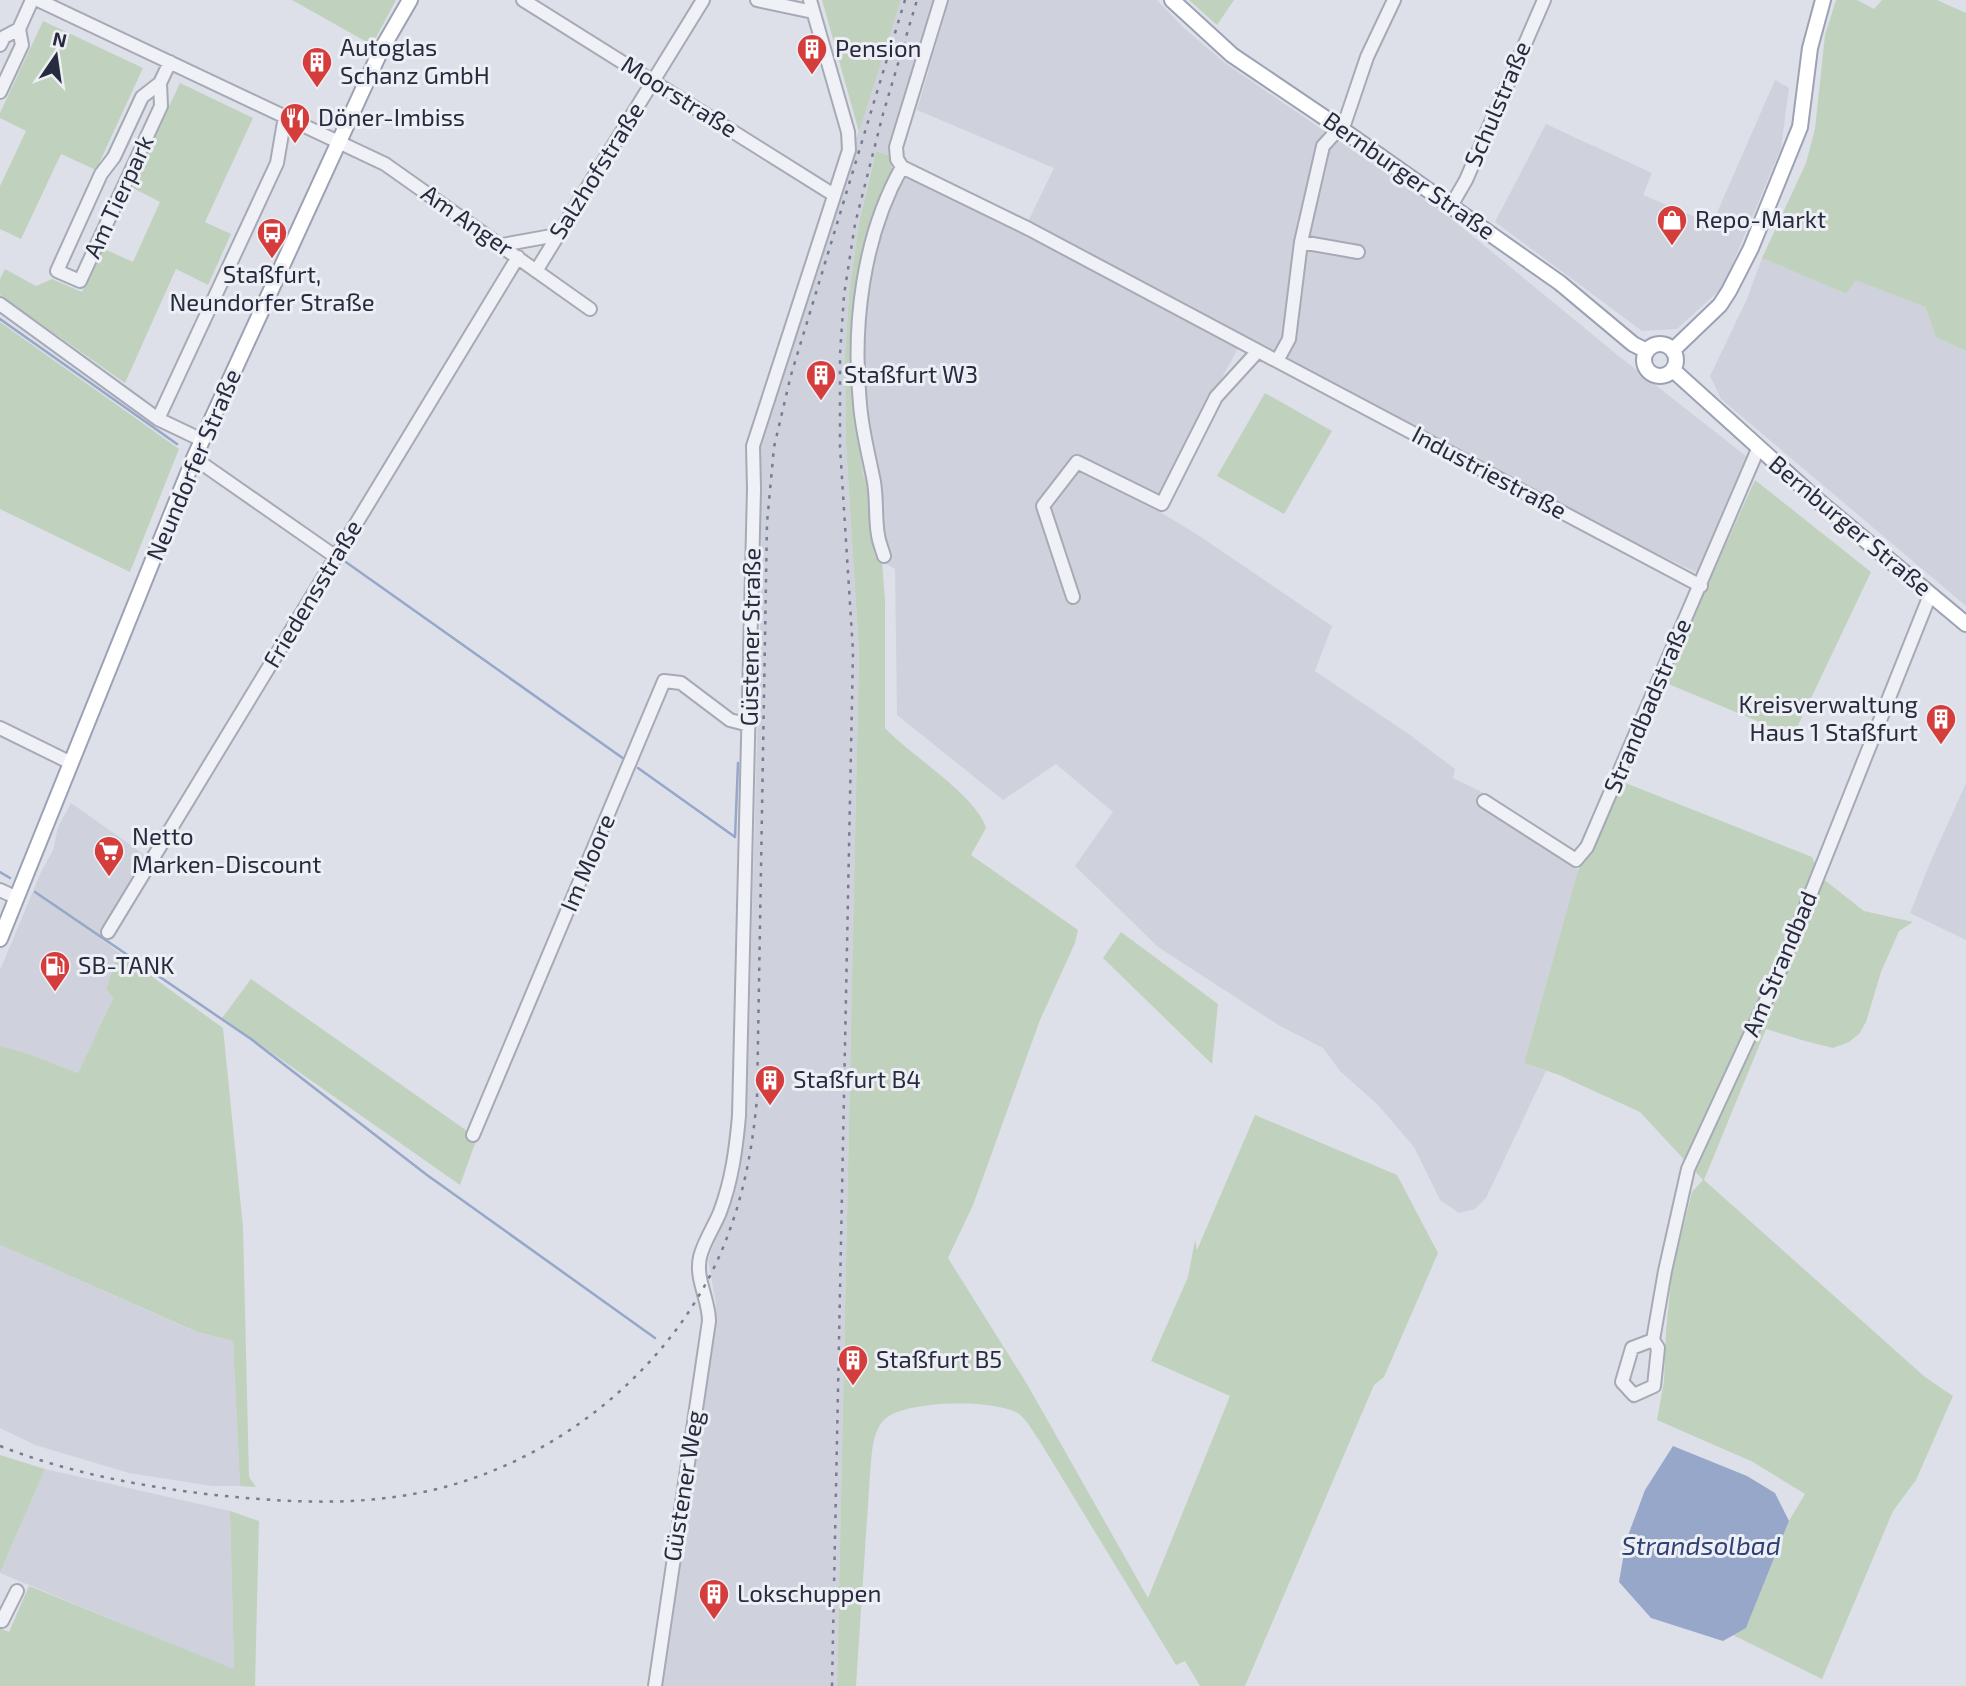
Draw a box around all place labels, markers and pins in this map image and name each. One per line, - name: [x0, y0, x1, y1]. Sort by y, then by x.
- place label: Autoglas Schanz GmbH: [340, 32, 490, 89]
- building icon: Pension: [795, 32, 829, 76]
- place label: Pension: [835, 33, 922, 62]
- building icon: Autoglas Schanz GmbH: [300, 45, 334, 89]
- restaurant icon: Döner-Imbiss: [278, 101, 312, 145]
- place label: Döner-Imbiss: [318, 102, 465, 131]
- shop icon: Repo-Markt: [1655, 203, 1689, 247]
- place label: Repo-Markt: [1695, 204, 1826, 233]
- bus stop icon: Staßfurt, Neundorfer Straße: [255, 216, 289, 260]
- place label: Staßfurt, Neundorfer Straße: [169, 259, 375, 316]
- building icon: Staßfurt W3: [804, 358, 838, 402]
- place label: Staßfurt W3: [844, 359, 978, 388]
- place label: Kreisverwaltung Haus 1 Staßfurt: [1738, 689, 1918, 746]
- building icon: Kreisverwaltung Haus 1 Staßfurt: [1924, 702, 1958, 746]
- place label: Netto Marken-Discount: [132, 821, 321, 878]
- supermarket icon: Netto Marken-Discount: [92, 834, 126, 878]
- fuel station icon: SB-TANK: [38, 949, 72, 993]
- place label: SB-TANK: [78, 950, 174, 979]
- building icon: Staßfurt B4: [753, 1063, 787, 1107]
- place label: Staßfurt B4: [793, 1064, 921, 1093]
- building icon: Staßfurt B5: [836, 1343, 870, 1387]
- place label: Staßfurt B5: [876, 1344, 1002, 1373]
- building icon: Lokschuppen: [697, 1577, 731, 1621]
- place label: Lokschuppen: [737, 1578, 881, 1607]

